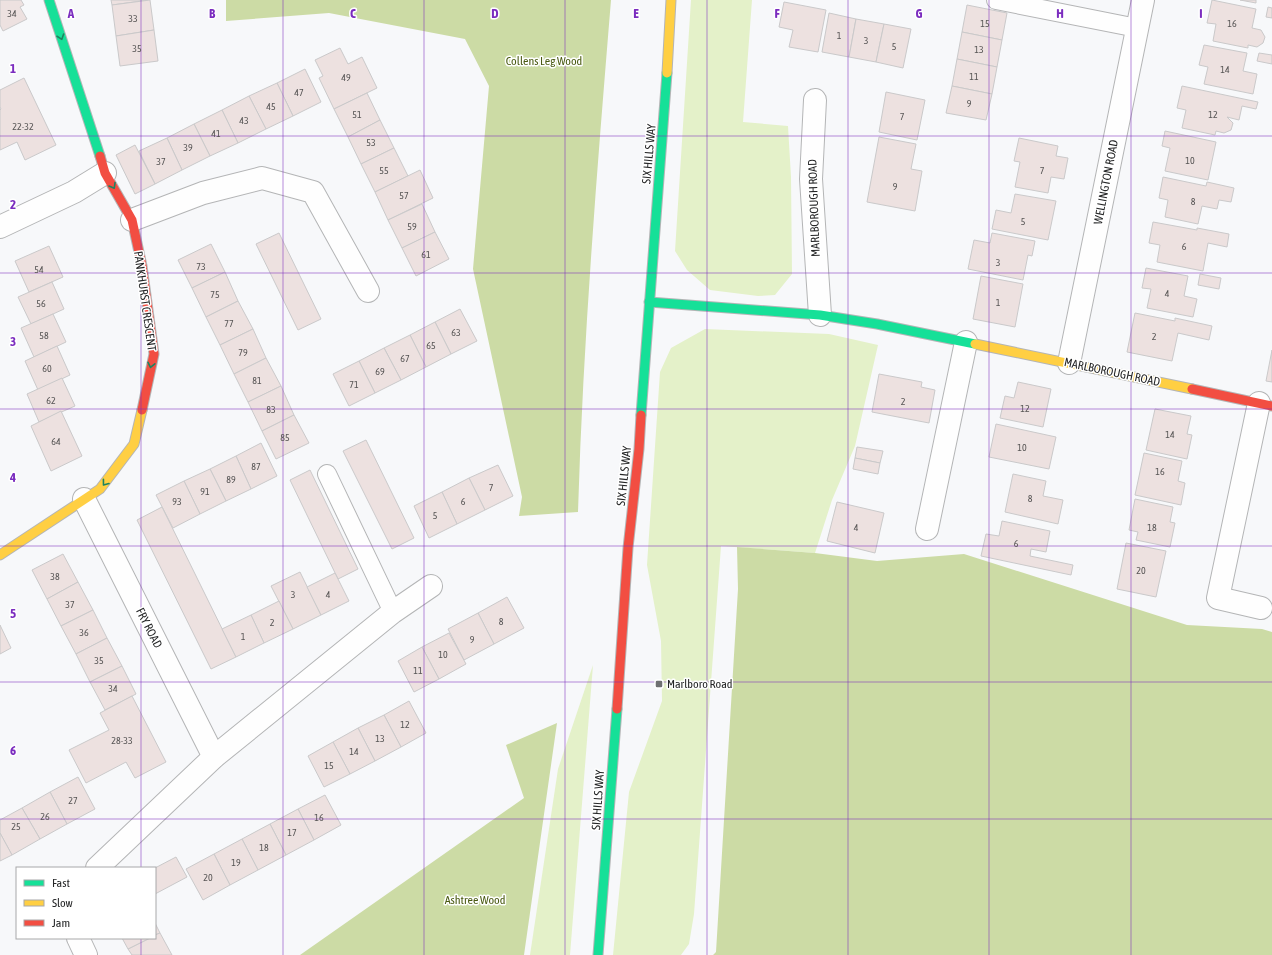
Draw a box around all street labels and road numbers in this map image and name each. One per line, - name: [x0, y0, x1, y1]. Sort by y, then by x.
- street label: SIX HILLS WAY: [639, 123, 659, 185]
- street label: WELLINGTON ROAD: [1091, 138, 1121, 225]
- street label: MARLBOROUGH ROAD: [805, 159, 823, 257]
- street label: PANKHURST CRESCENT: [131, 250, 159, 353]
- street label: MARLBOROUGH ROAD: [1063, 355, 1162, 389]
- street label: SIX HILLS WAY: [614, 445, 634, 507]
- street label: FRY ROAD: [133, 606, 165, 651]
- street label: SIX HILLS WAY: [589, 769, 607, 831]

